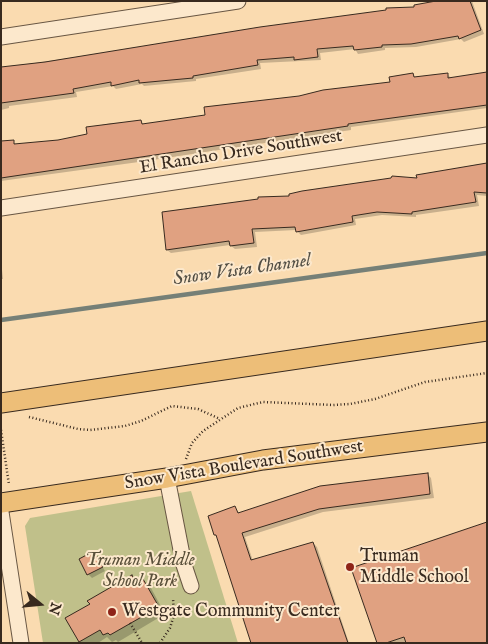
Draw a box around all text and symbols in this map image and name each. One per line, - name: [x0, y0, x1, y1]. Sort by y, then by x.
- street label: El Rancho Drive Southwest: [138, 126, 344, 180]
- water label: Snow Vista Channel: [172, 250, 312, 292]
- street label: Snow Vista Boulevard Southwest: [123, 436, 365, 496]
- place label: Truman Middle School: [360, 546, 469, 588]
- park label: Truman Middle School Park: [85, 550, 195, 592]
- marker: Truman Middle School: [344, 561, 356, 573]
- north arrow: [15, 579, 65, 629]
- text: N: [44, 600, 65, 617]
- place label: Westgate Community Center: [122, 601, 340, 623]
- marker: Westgate Community Center: [106, 606, 118, 618]

